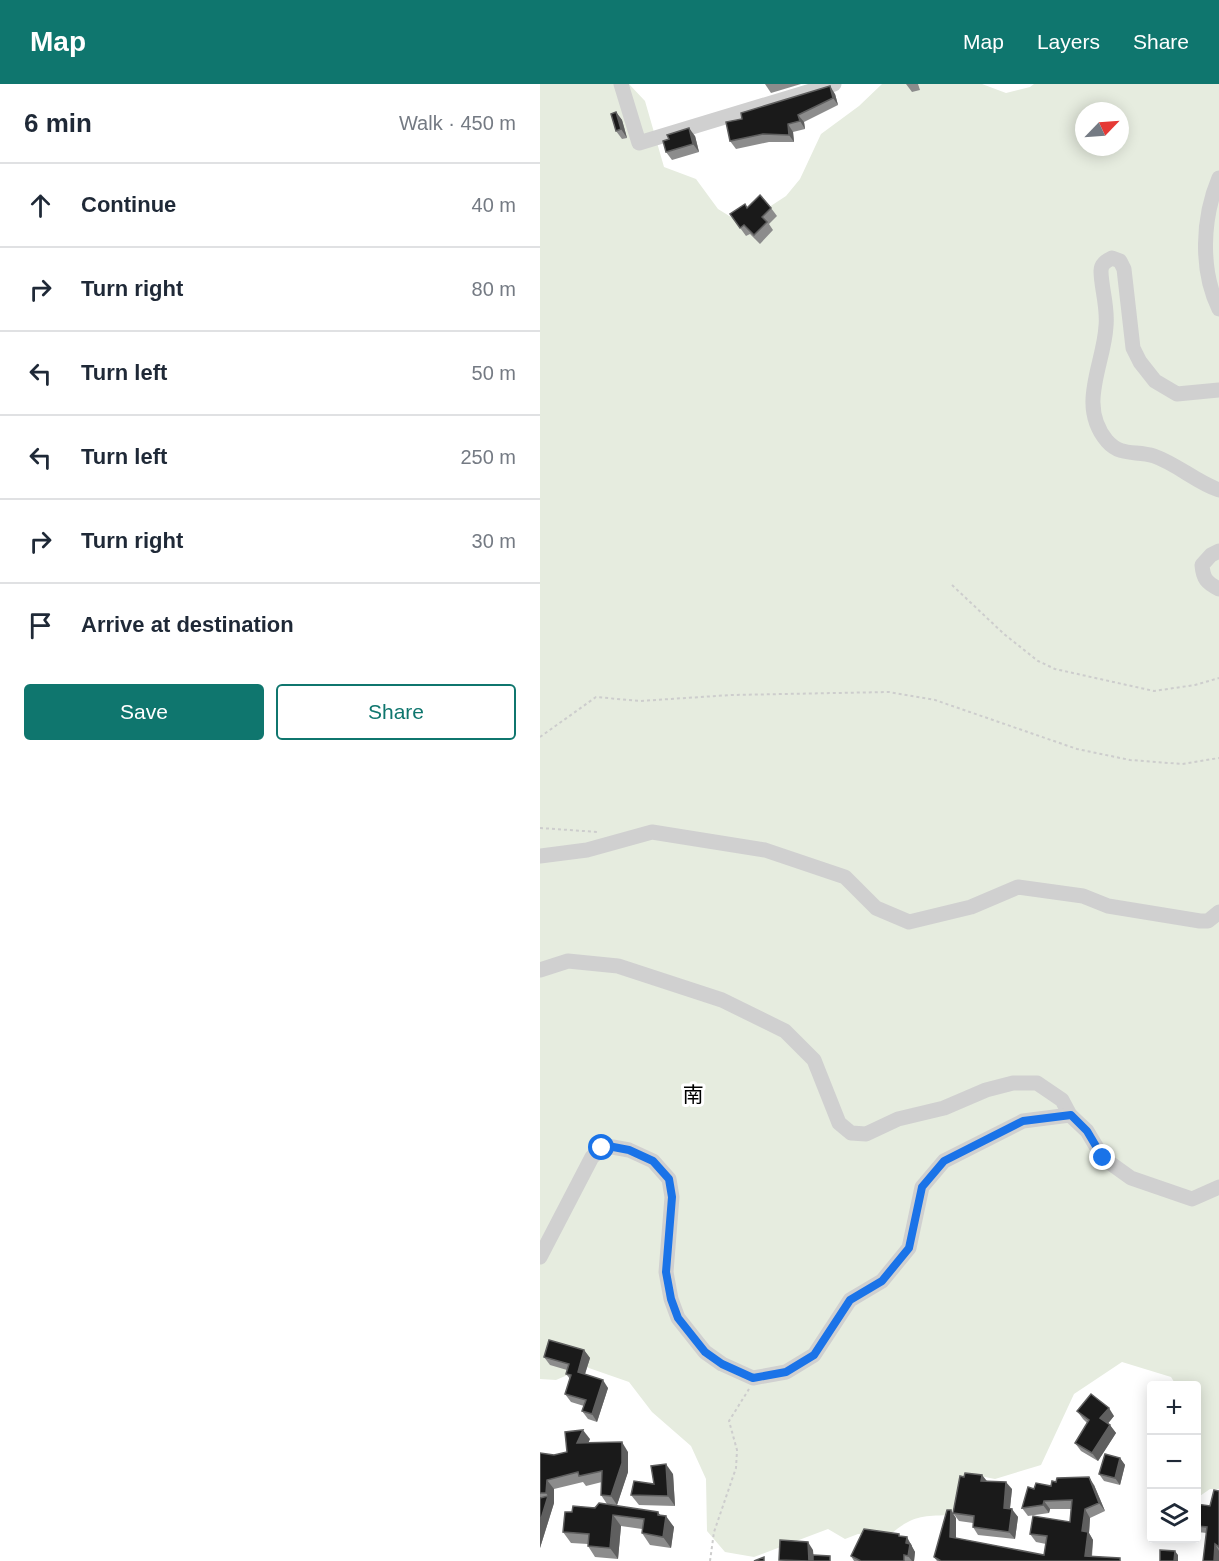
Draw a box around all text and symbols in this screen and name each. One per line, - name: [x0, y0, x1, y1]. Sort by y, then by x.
- text: Map: [30, 26, 86, 57]
- text: Map: [963, 30, 1004, 53]
- text: Layers: [1037, 30, 1100, 53]
- text: Share: [1133, 30, 1189, 53]
- north arrow: [1075, 102, 1129, 156]
- text: 6 min: [24, 108, 92, 138]
- text: Walk · 450 m: [399, 112, 516, 134]
- icon: ahead: [24, 189, 57, 222]
- text: Continue: [81, 192, 176, 217]
- text: 40 m: [472, 194, 516, 216]
- icon: right: [24, 273, 57, 306]
- text: Turn right: [81, 276, 183, 301]
- text: 80 m: [472, 278, 516, 300]
- icon: left: [24, 357, 57, 390]
- text: Turn left: [81, 360, 167, 385]
- text: 50 m: [472, 362, 516, 384]
- icon: left: [24, 441, 57, 474]
- text: Turn left: [81, 444, 167, 469]
- text: 250 m: [460, 446, 516, 468]
- icon: right: [24, 525, 57, 558]
- text: Turn right: [81, 528, 183, 553]
- text: 30 m: [472, 530, 516, 552]
- icon: arrive: [24, 609, 57, 642]
- text: Arrive at destination: [81, 612, 294, 637]
- button: Save: [24, 684, 264, 740]
- button: Share: [276, 684, 516, 740]
- district label: 南: [683, 1083, 704, 1106]
- route start: [588, 1134, 614, 1160]
- route end: [1089, 1144, 1115, 1170]
- map controls: [1147, 1381, 1201, 1543]
- button: +: [1147, 1381, 1201, 1435]
- button: −: [1147, 1435, 1201, 1489]
- button: layers: [1147, 1489, 1201, 1543]

